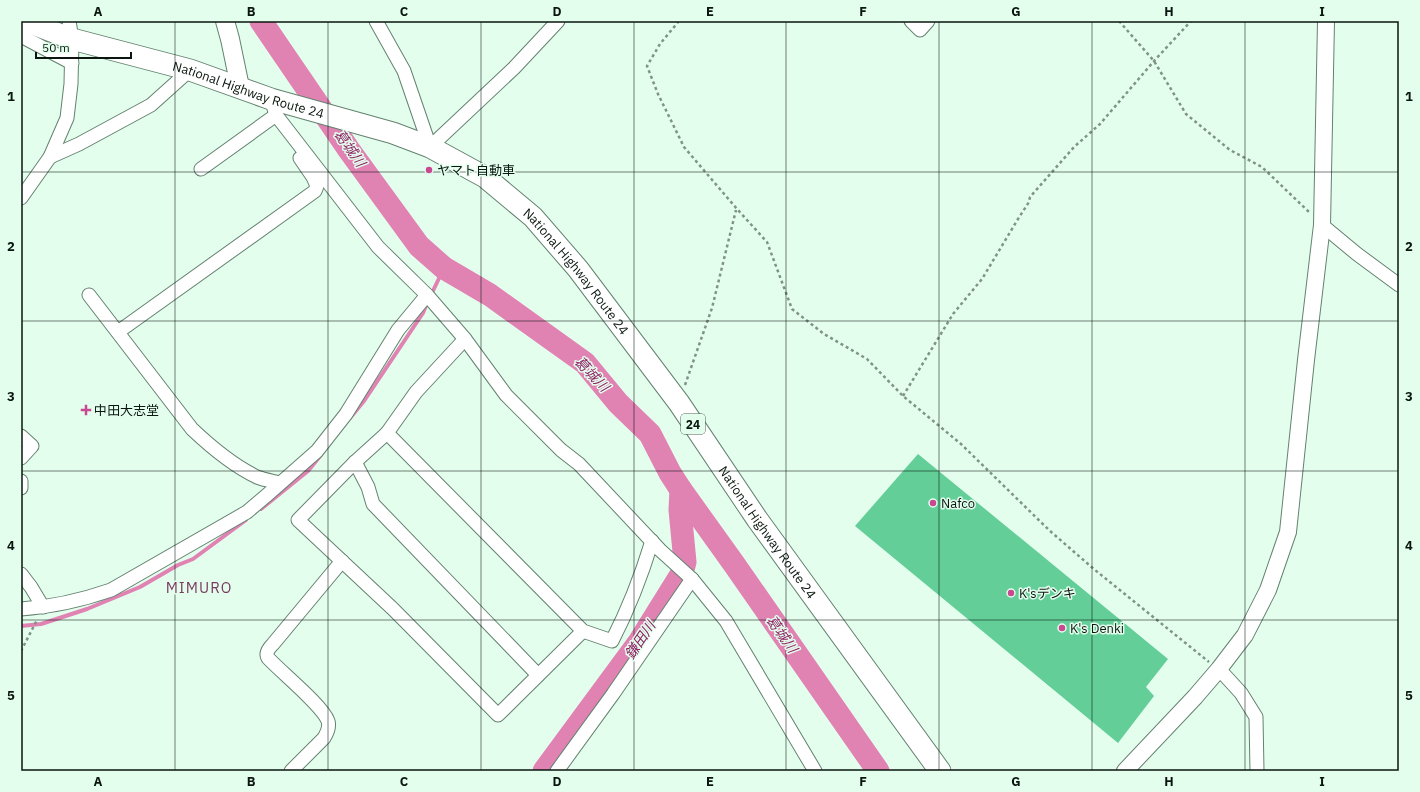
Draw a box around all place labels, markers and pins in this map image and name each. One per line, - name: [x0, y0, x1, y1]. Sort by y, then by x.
- place label: ヤマト自動車: [437, 162, 515, 179]
- marker: ヤマト自動車: [424, 165, 434, 175]
- place label: 中田大志堂: [94, 402, 159, 419]
- marker: 中田大志堂: [81, 405, 91, 415]
- place label: Nafco: [941, 495, 975, 512]
- marker: Nafco: [928, 498, 938, 508]
- place label: K'sデンキ: [1019, 585, 1076, 602]
- marker: K'sデンキ: [1006, 588, 1016, 598]
- place label: K's Denki: [1070, 620, 1124, 637]
- marker: K's Denki: [1057, 623, 1067, 633]

